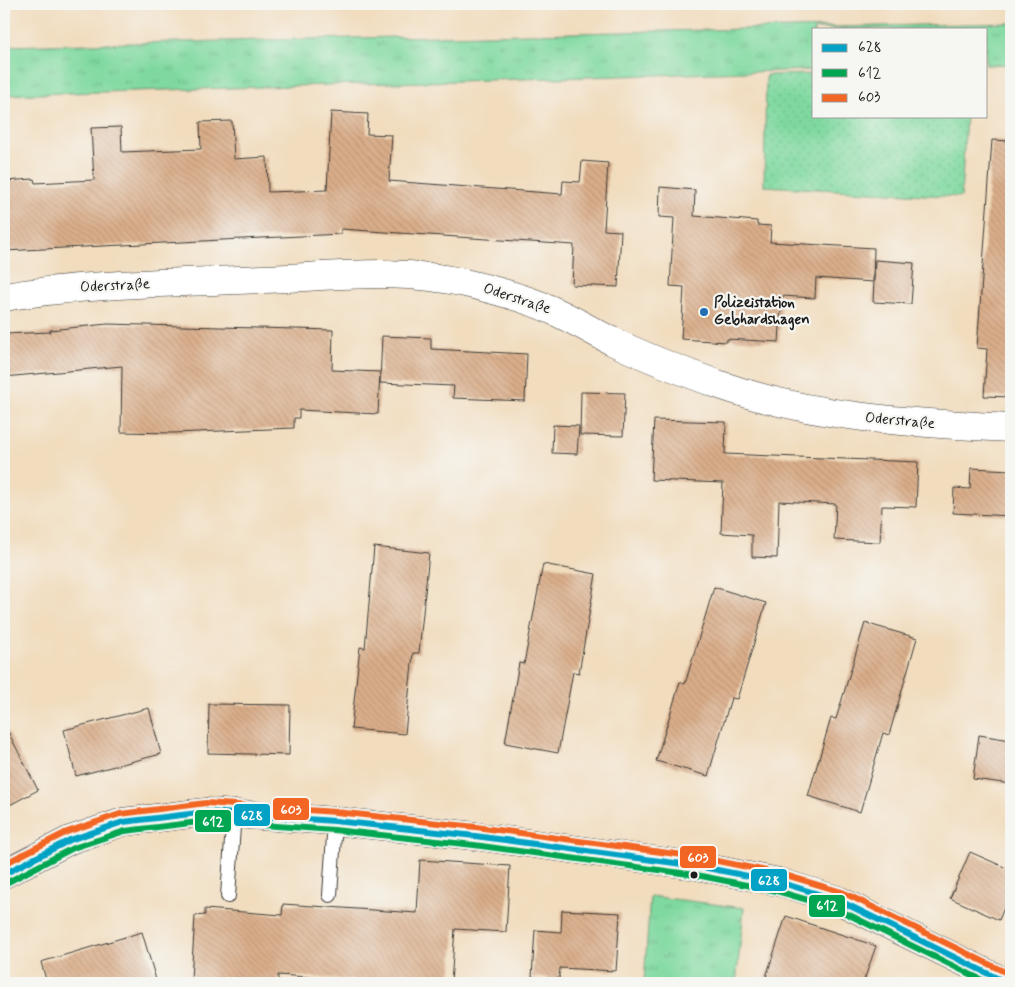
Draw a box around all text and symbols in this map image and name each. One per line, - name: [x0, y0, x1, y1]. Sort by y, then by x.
- legend: [812, 28, 988, 118]
- text: 628: [858, 38, 882, 58]
- text: 612: [858, 64, 881, 84]
- text: 603: [858, 88, 880, 108]
- street label: Oderstraße: [80, 274, 150, 298]
- street label: Oderstraße: [481, 279, 553, 319]
- place label: Polizeistation Gebhardshagen: [714, 293, 810, 331]
- marker: Polizeistation Gebhardshagen: [698, 306, 710, 318]
- street label: Oderstraße: [864, 408, 936, 434]
- line badge: 603: [272, 797, 310, 821]
- text: 603: [281, 801, 302, 819]
- line badge: 628: [233, 803, 271, 827]
- text: 628: [241, 807, 263, 825]
- line badge: 612: [194, 809, 232, 833]
- text: 612: [202, 813, 224, 831]
- line badge: 603: [679, 845, 717, 869]
- text: 603: [688, 849, 709, 867]
- line badge: 628: [750, 868, 788, 892]
- unlabelled marker: [689, 870, 699, 880]
- text: 628: [758, 872, 780, 890]
- line badge: 612: [808, 894, 846, 918]
- text: 612: [816, 897, 838, 915]

